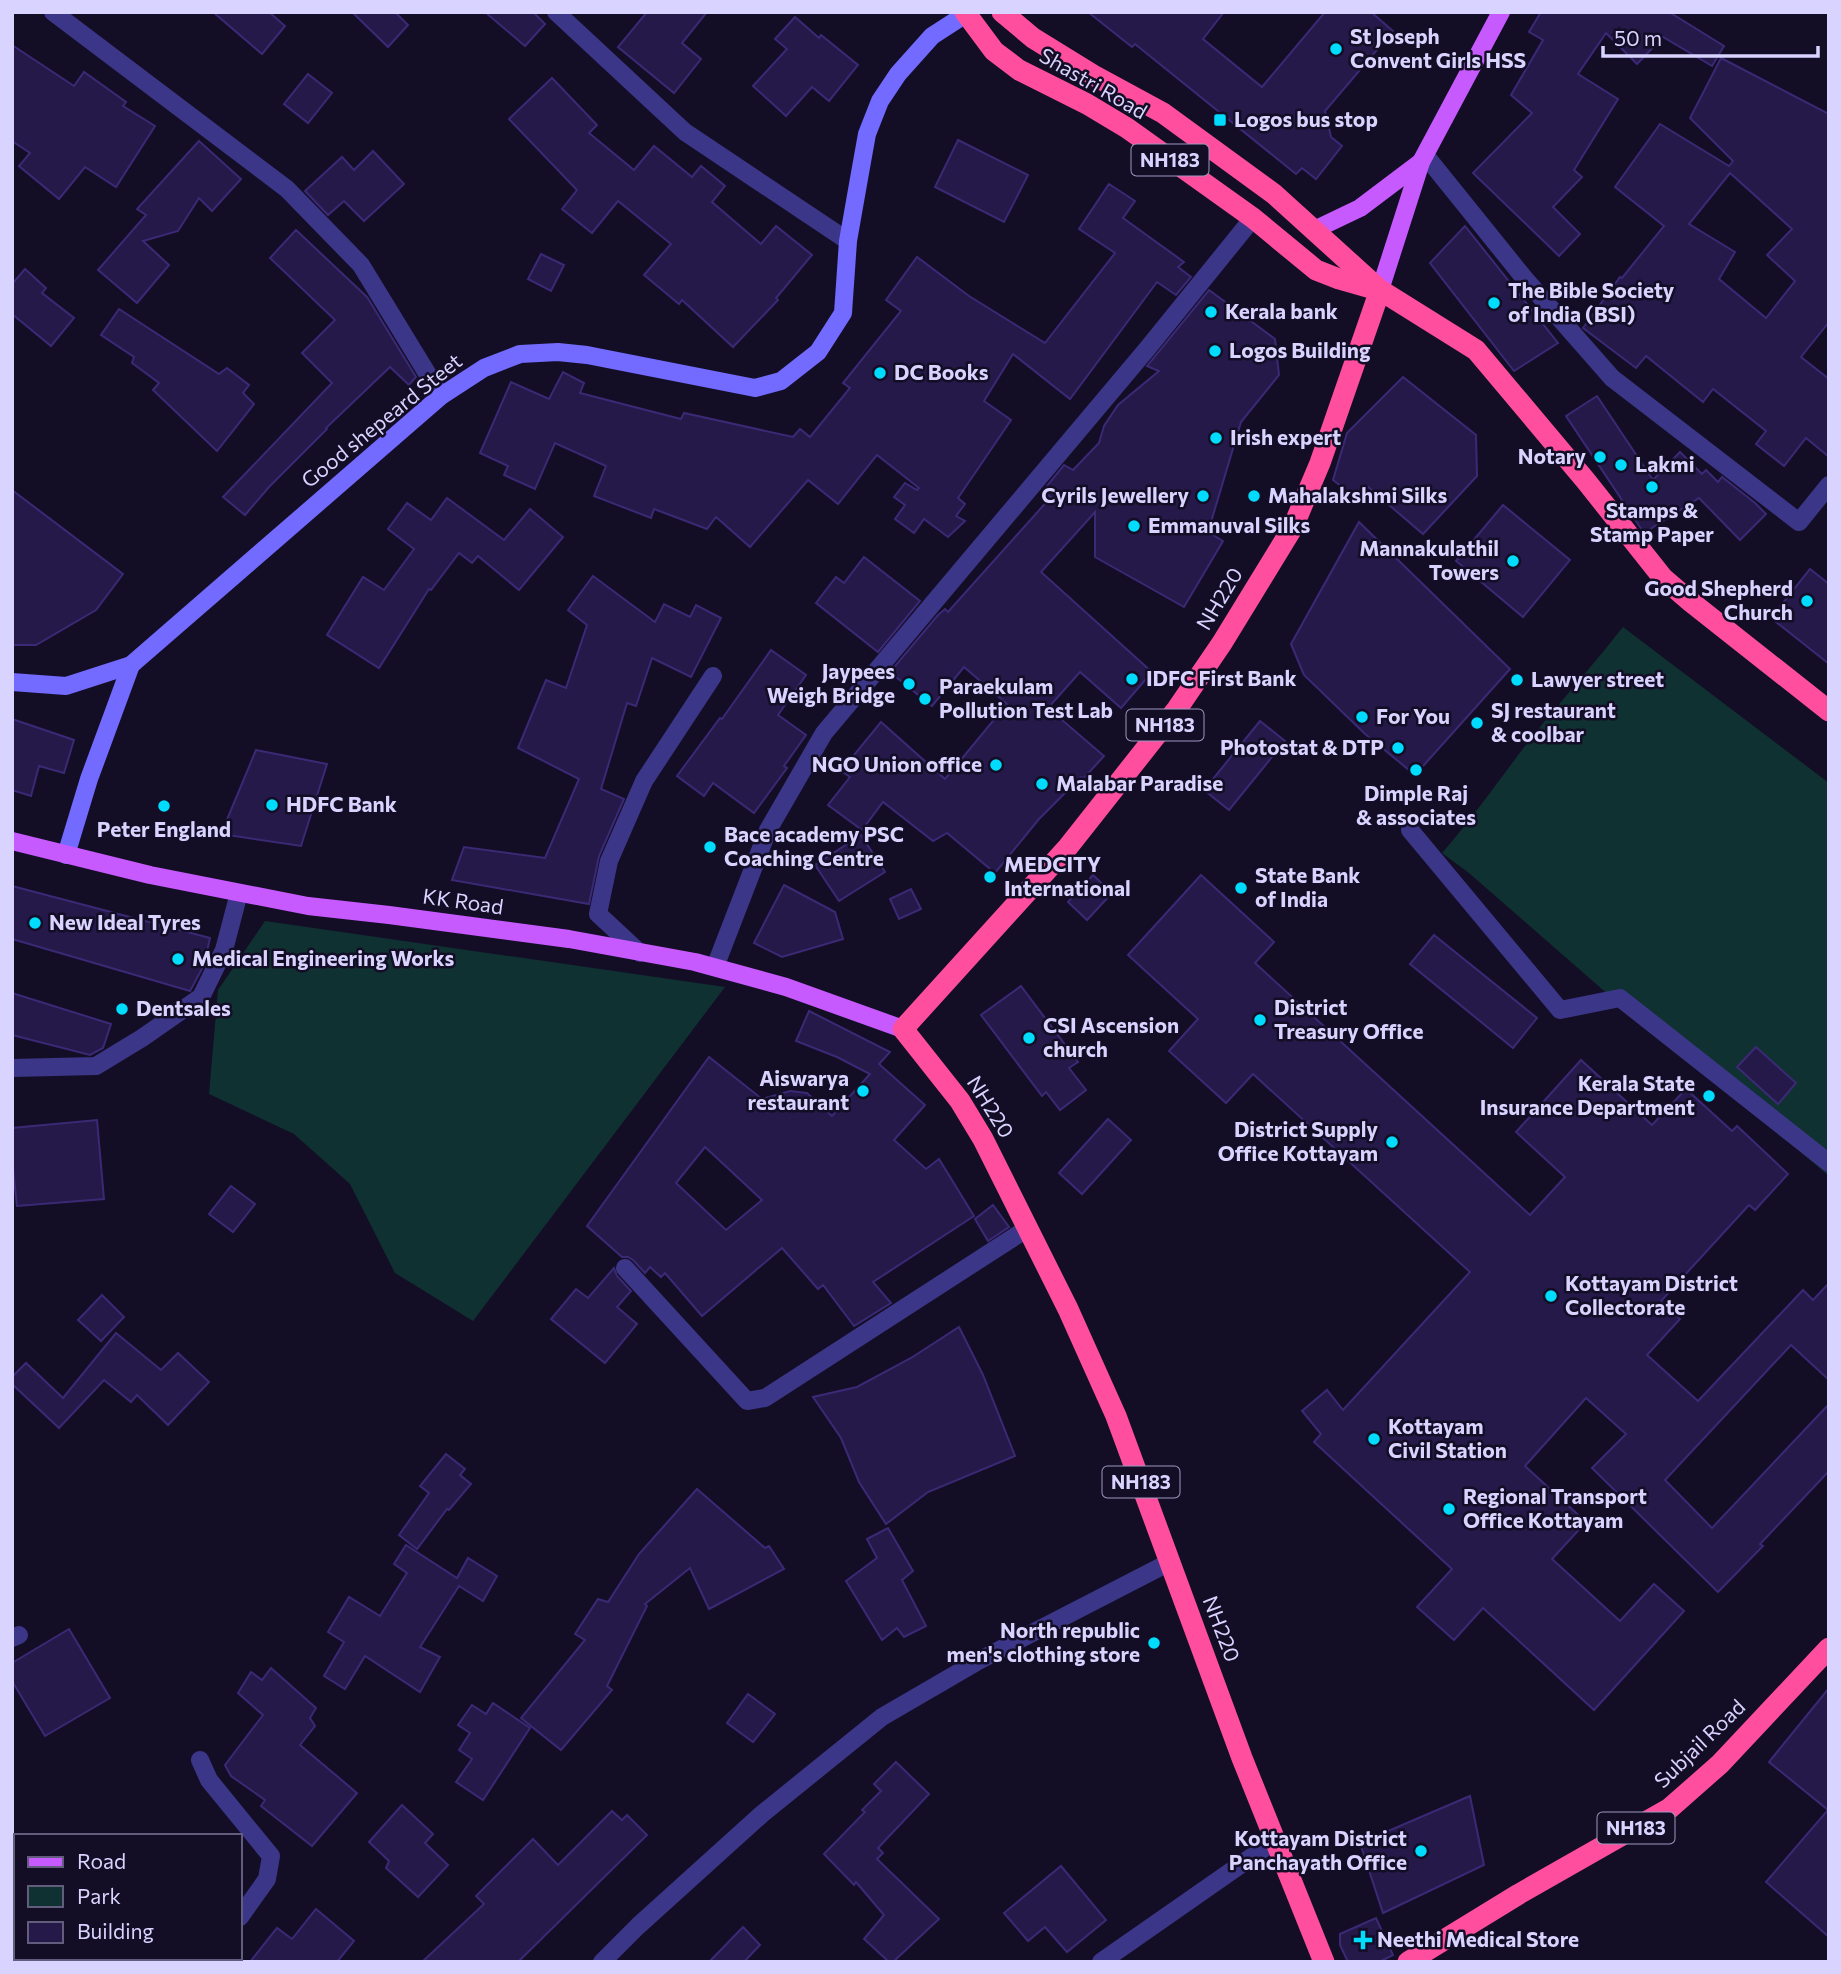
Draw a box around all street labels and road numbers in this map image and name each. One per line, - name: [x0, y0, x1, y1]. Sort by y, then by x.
- street label: Shastri Road: [1035, 42, 1152, 124]
- road number: NH183: [1132, 144, 1208, 176]
- street label: Good shepeard Steet: [296, 347, 466, 492]
- street label: NH220: [1190, 562, 1247, 634]
- road number: NH183: [1126, 710, 1204, 740]
- street label: KK Road: [421, 882, 505, 919]
- street label: NH220: [963, 1071, 1020, 1142]
- road number: NH183: [1102, 1466, 1180, 1498]
- street label: NH220: [1198, 1592, 1246, 1665]
- street label: Subjail Road: [1648, 1693, 1750, 1792]
- road number: NH183: [1598, 1812, 1674, 1844]

